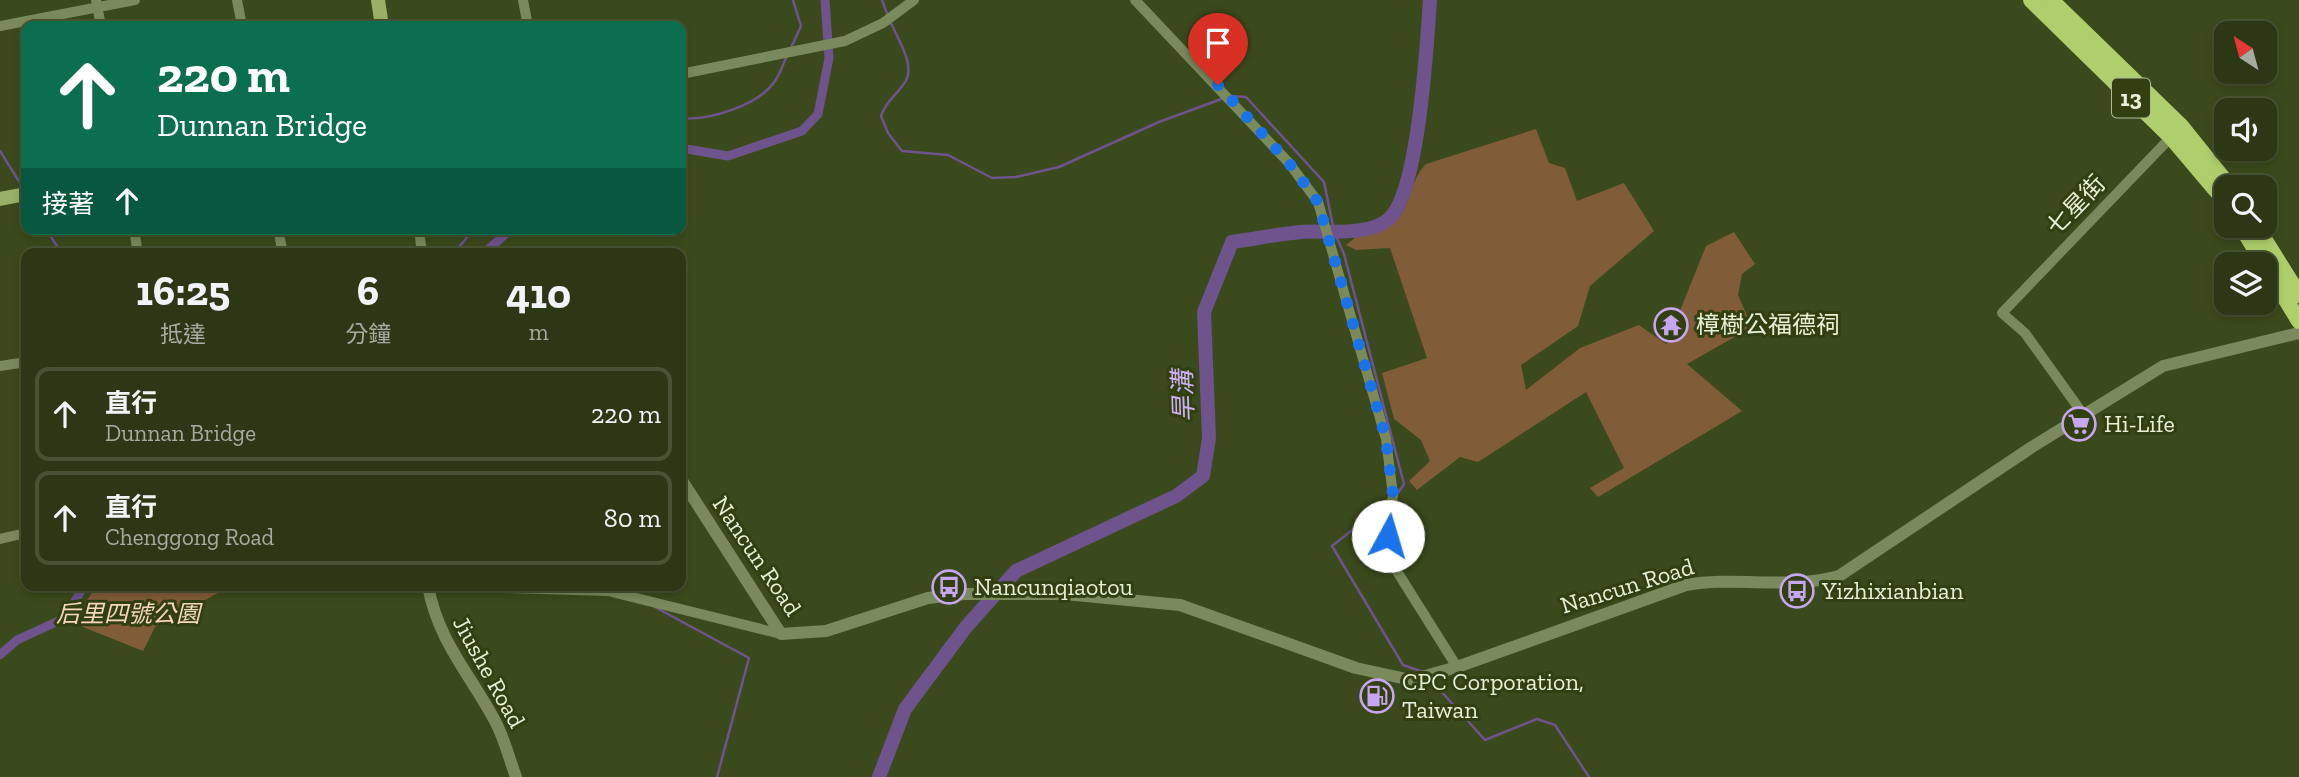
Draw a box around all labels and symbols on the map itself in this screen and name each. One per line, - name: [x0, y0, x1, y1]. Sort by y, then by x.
- pin: [1188, 13, 1248, 85]
- north arrow: [2214, 21, 2277, 84]
- road number: 13: [2112, 78, 2150, 118]
- street label: 七星街: [2040, 169, 2111, 241]
- temple icon: 樟樹公福德祠: [1652, 306, 1690, 344]
- place label: 樟樹公福德祠: [1696, 310, 1840, 339]
- water label: 旱溝: [1166, 365, 1200, 423]
- supermarket icon: Hi-Life: [2060, 405, 2098, 443]
- place label: Hi-Life: [2104, 409, 2175, 438]
- street label: Nancun Road: [707, 490, 808, 621]
- position arrow: [1351, 499, 1425, 573]
- street label: Nancun Road: [1557, 552, 1697, 620]
- bus stop icon: Nancunqiaotou: [930, 568, 968, 606]
- place label: Nancunqiaotou: [974, 572, 1133, 601]
- bus stop icon: Yizhixianbian: [1778, 572, 1816, 610]
- place label: Yizhixianbian: [1821, 576, 1964, 605]
- park label: 后里四號公園: [56, 599, 203, 628]
- street label: Jiushe Road: [447, 611, 532, 733]
- place label: CPC Corporation, Taiwan: [1402, 667, 1584, 724]
- fuel station icon: CPC Corporation, Taiwan: [1358, 677, 1396, 715]

